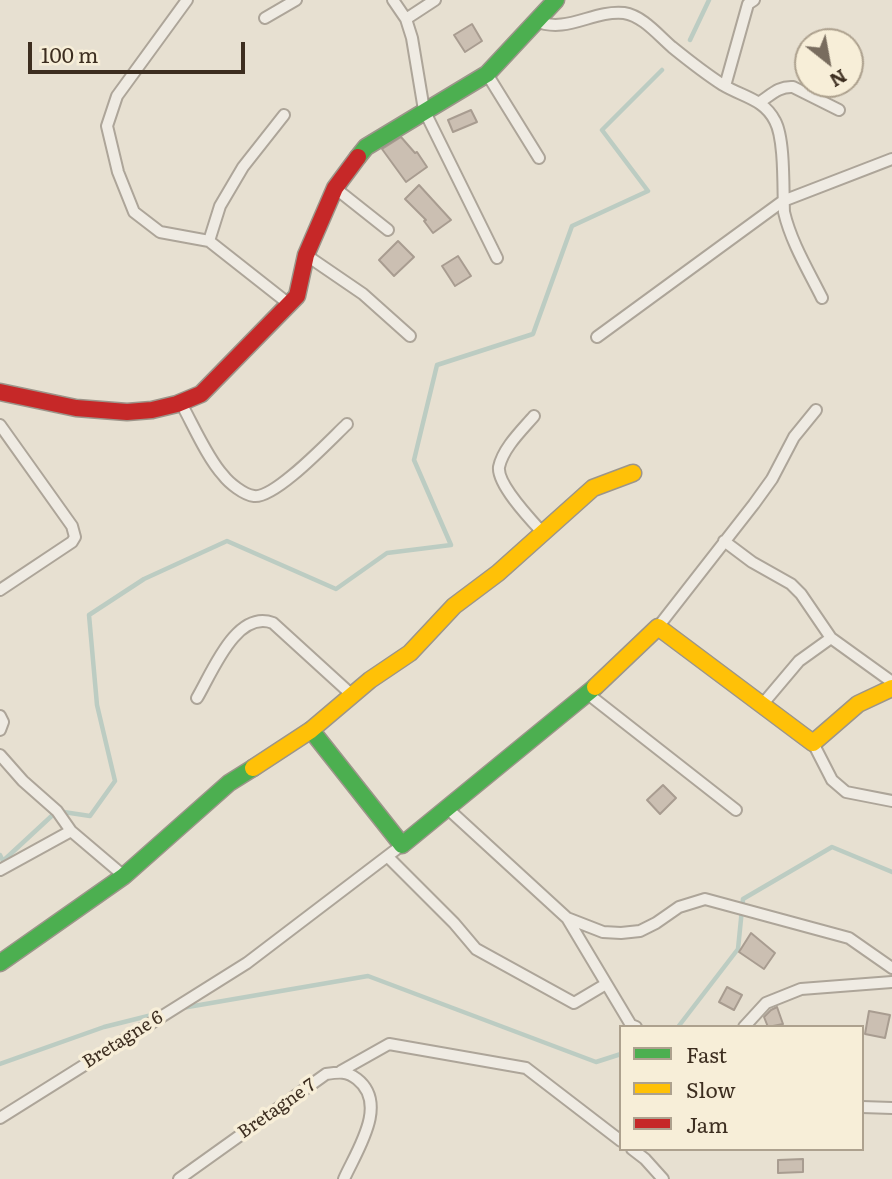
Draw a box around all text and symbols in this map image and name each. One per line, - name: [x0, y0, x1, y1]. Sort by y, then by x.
- scale bar: [32, 28, 248, 72]
- north arrow: [794, 28, 864, 98]
- text: 100 m: [41, 38, 98, 69]
- text: N: [825, 63, 853, 95]
- street label: Bretagne 6: [79, 1007, 167, 1073]
- legend: [619, 1025, 864, 1151]
- text: Fast: [686, 1038, 727, 1069]
- text: Slow: [686, 1073, 736, 1104]
- street label: Bretagne 7: [234, 1074, 320, 1144]
- text: Jam: [686, 1108, 728, 1139]

